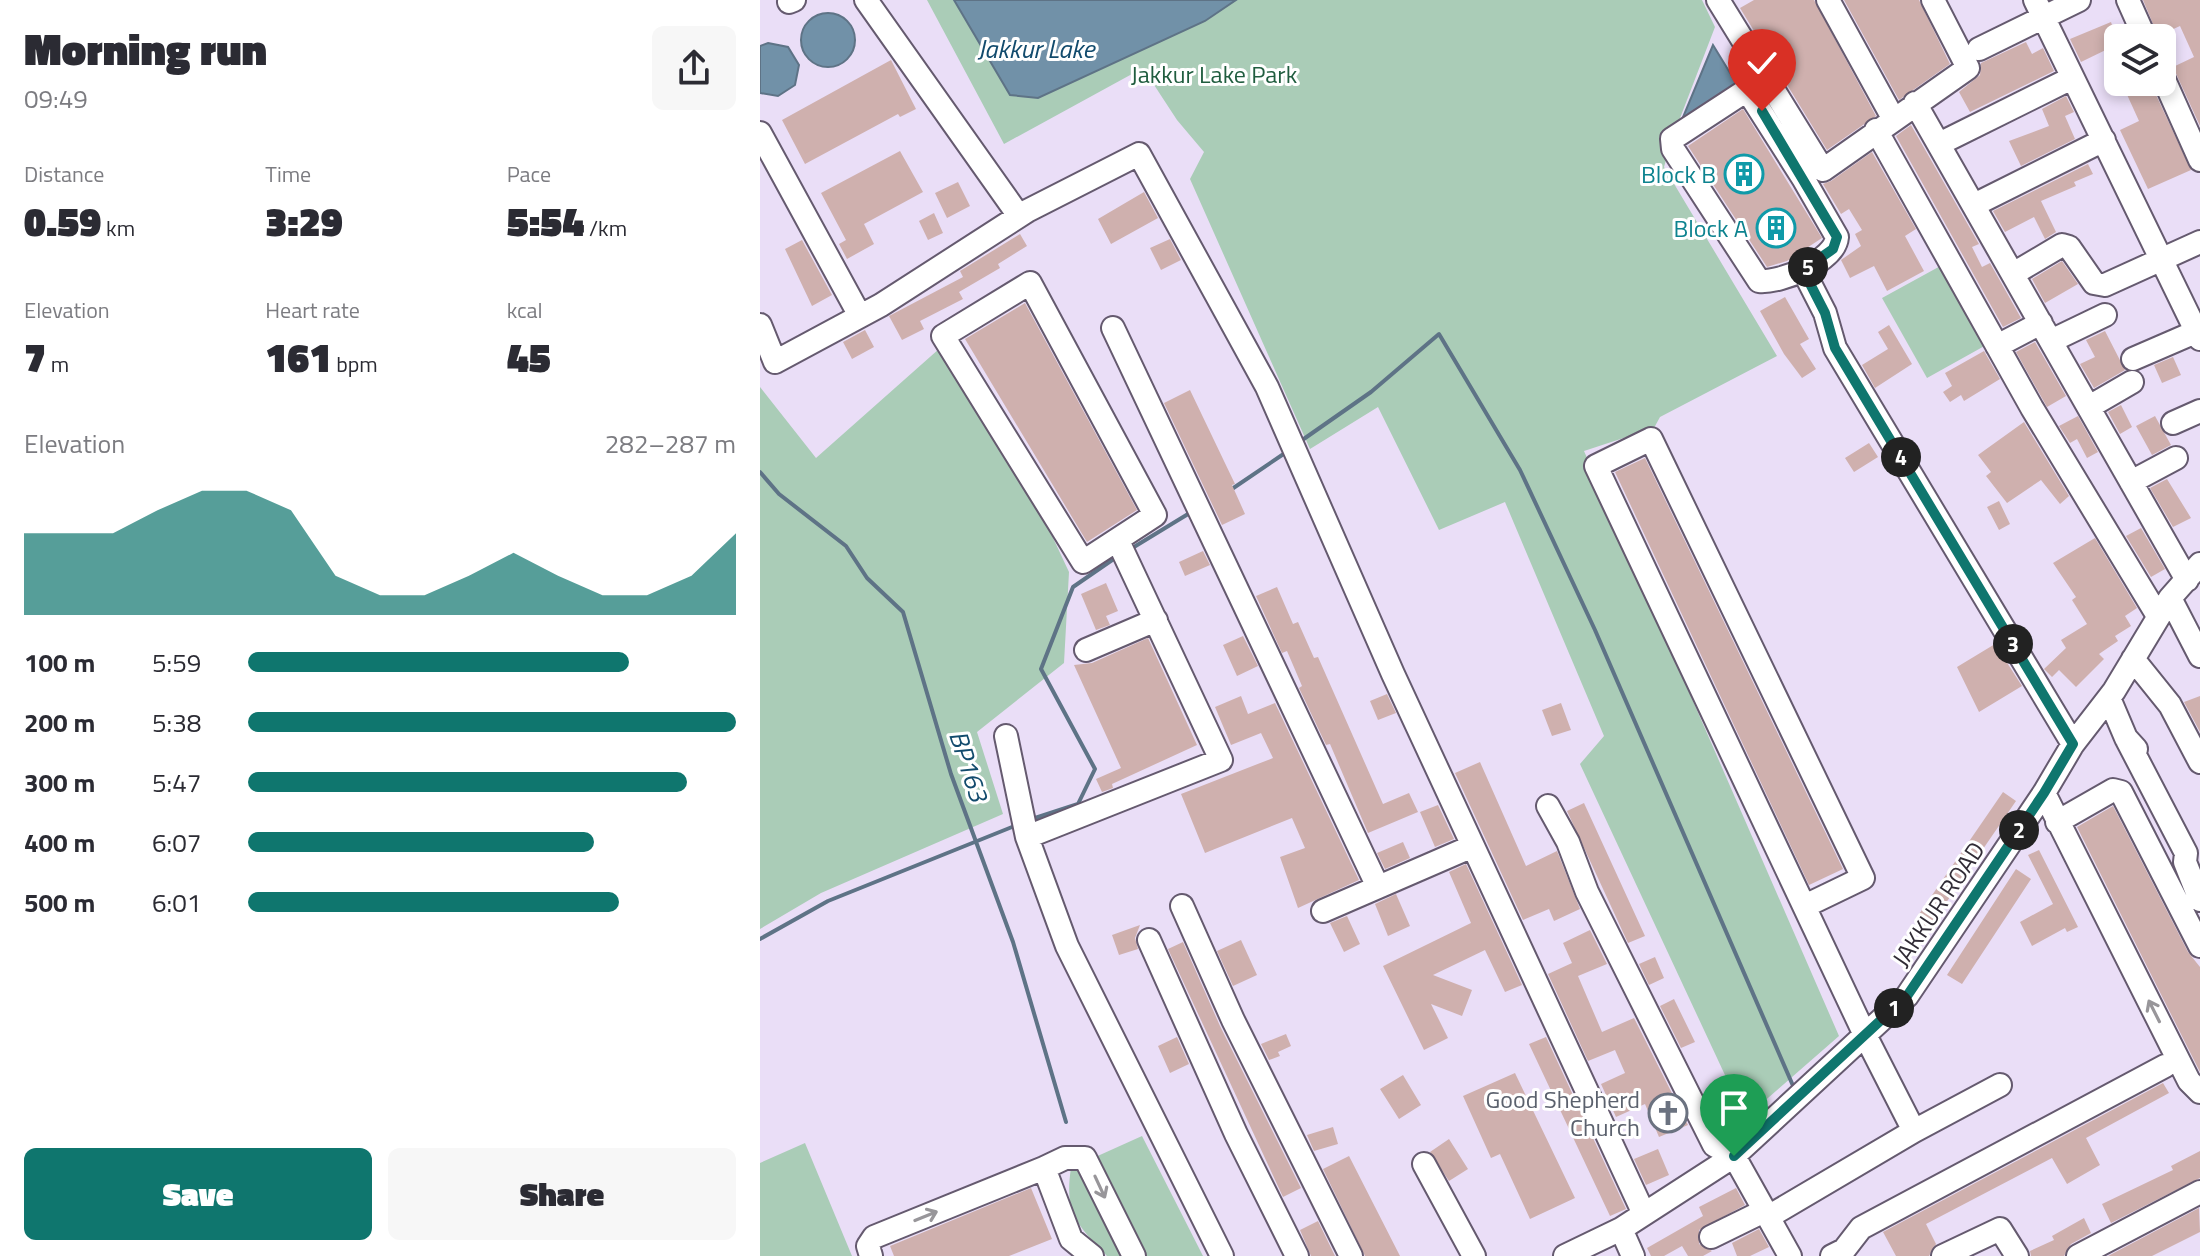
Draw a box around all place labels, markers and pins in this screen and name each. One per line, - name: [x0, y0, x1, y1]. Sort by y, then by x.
- pin: [1728, 29, 1796, 111]
- building icon: Block B: [1723, 153, 1765, 195]
- place label: Block B: [1641, 156, 1716, 192]
- building icon: Block A: [1755, 207, 1797, 249]
- place label: Block A: [1673, 210, 1748, 246]
- pin: 5: [1788, 247, 1828, 287]
- pin: 4: [1881, 437, 1921, 477]
- pin: 3: [1993, 624, 2033, 664]
- pin: 2: [1999, 810, 2039, 850]
- pin: 1: [1874, 988, 1914, 1028]
- pin: [1700, 1074, 1768, 1156]
- place label: Good Shepherd Church: [1486, 1081, 1640, 1145]
- church icon: Good Shepherd Church: [1647, 1092, 1689, 1134]

